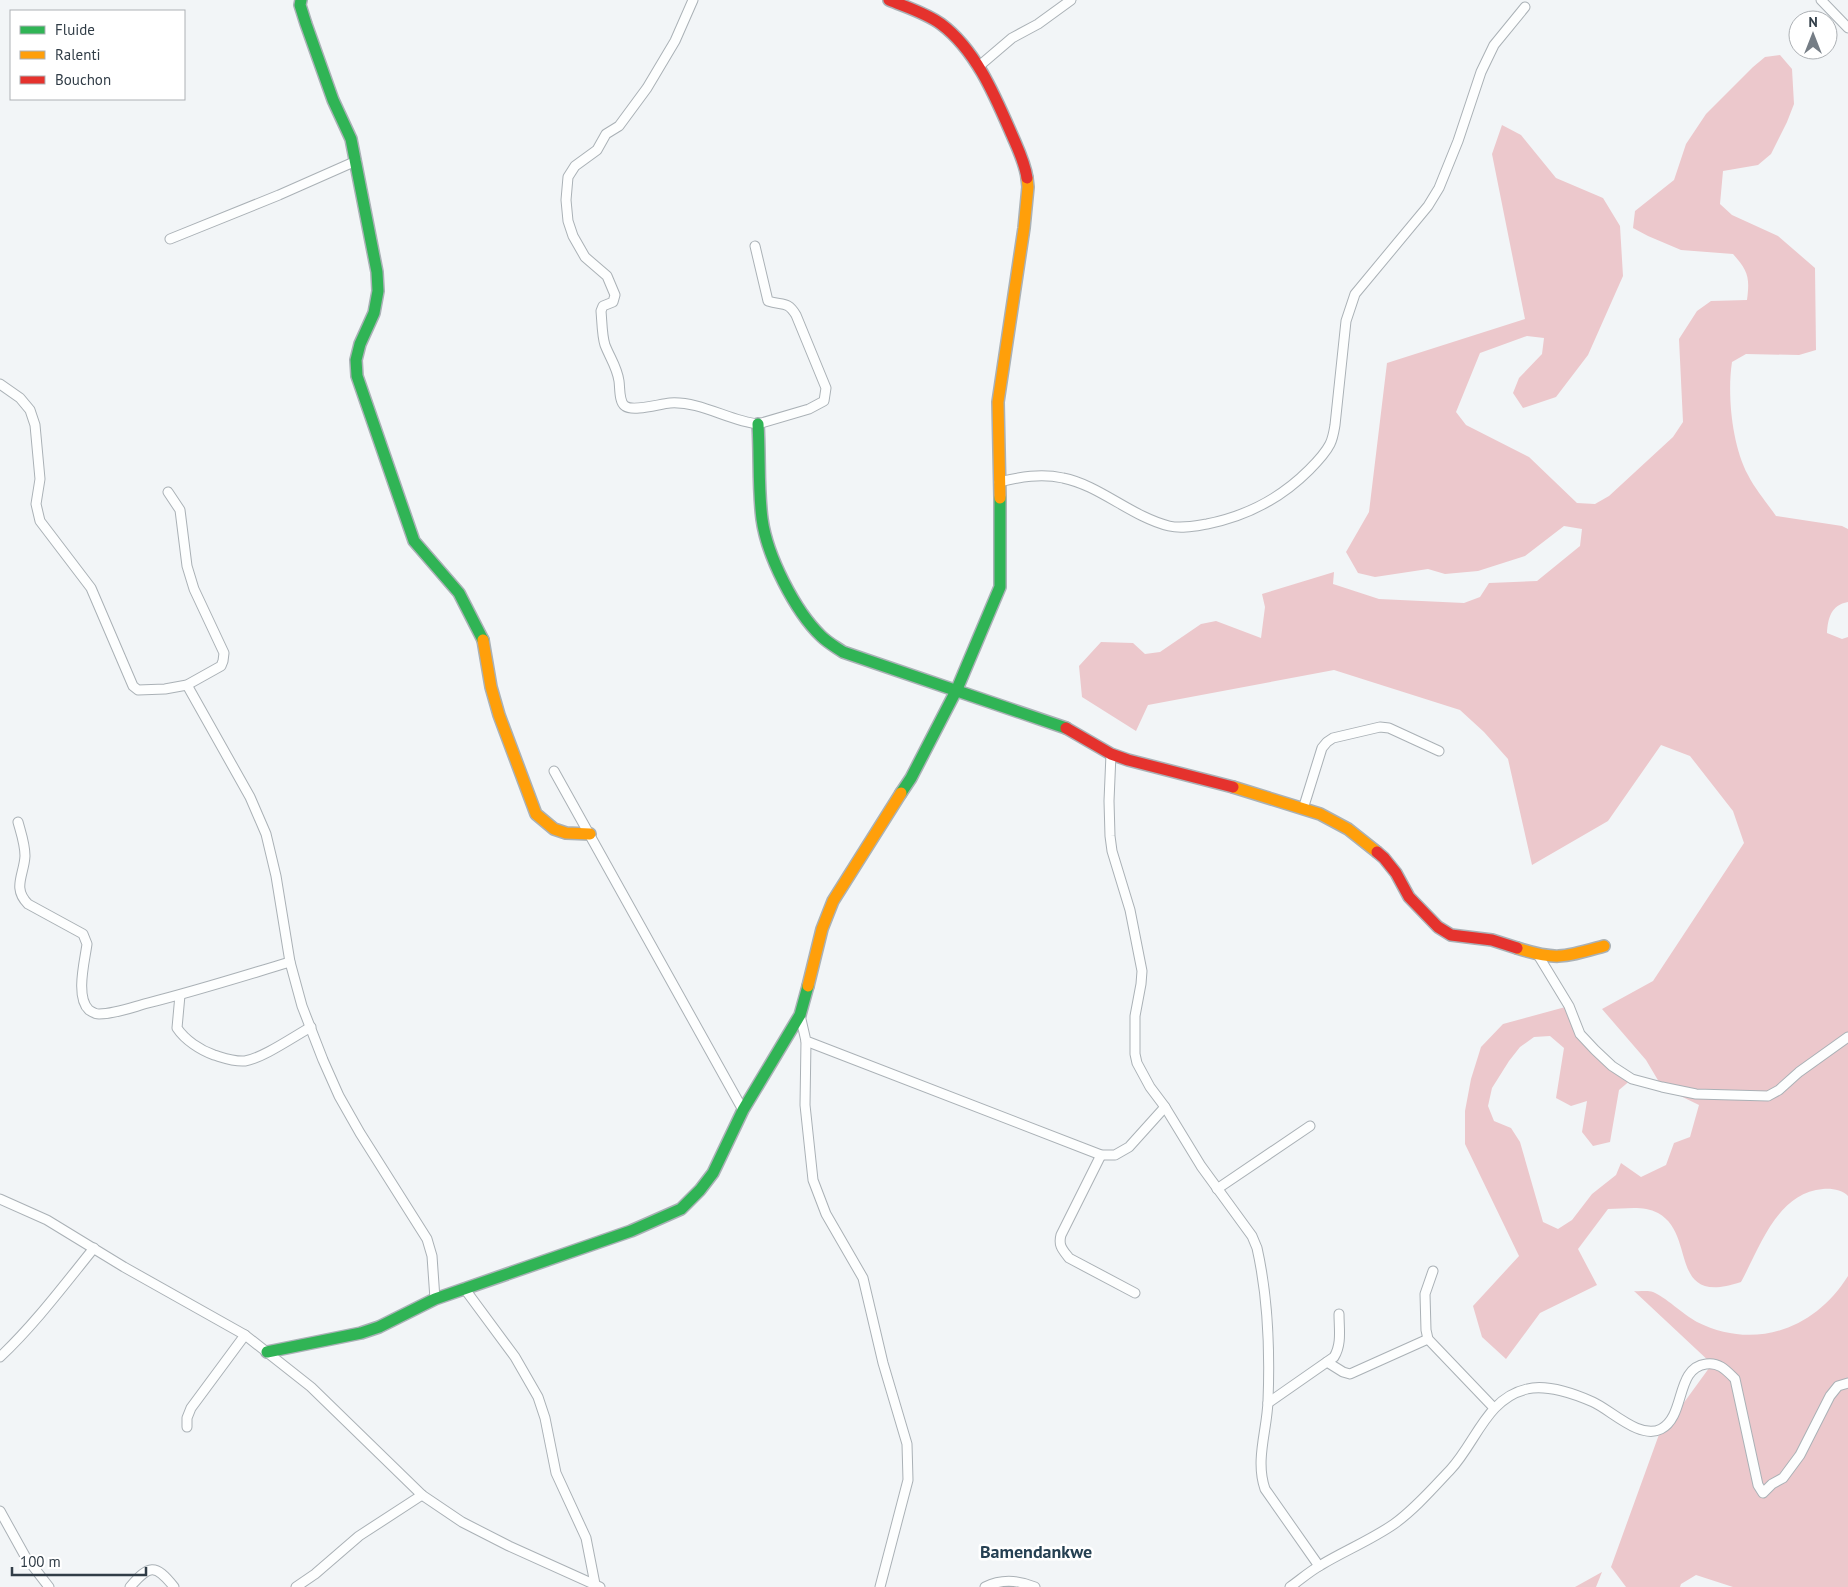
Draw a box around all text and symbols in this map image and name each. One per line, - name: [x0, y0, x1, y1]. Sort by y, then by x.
- legend: [10, 10, 185, 100]
- north arrow: [1788, 10, 1838, 60]
- text: N: [1808, 13, 1818, 31]
- text: Fluide: [55, 20, 95, 39]
- text: Ralenti: [55, 45, 101, 64]
- text: Bouchon: [55, 70, 111, 89]
- district label: Bamendankwe: [980, 1540, 1092, 1563]
- scale bar: [12, 1544, 146, 1576]
- text: 100 m: [20, 1552, 61, 1571]

